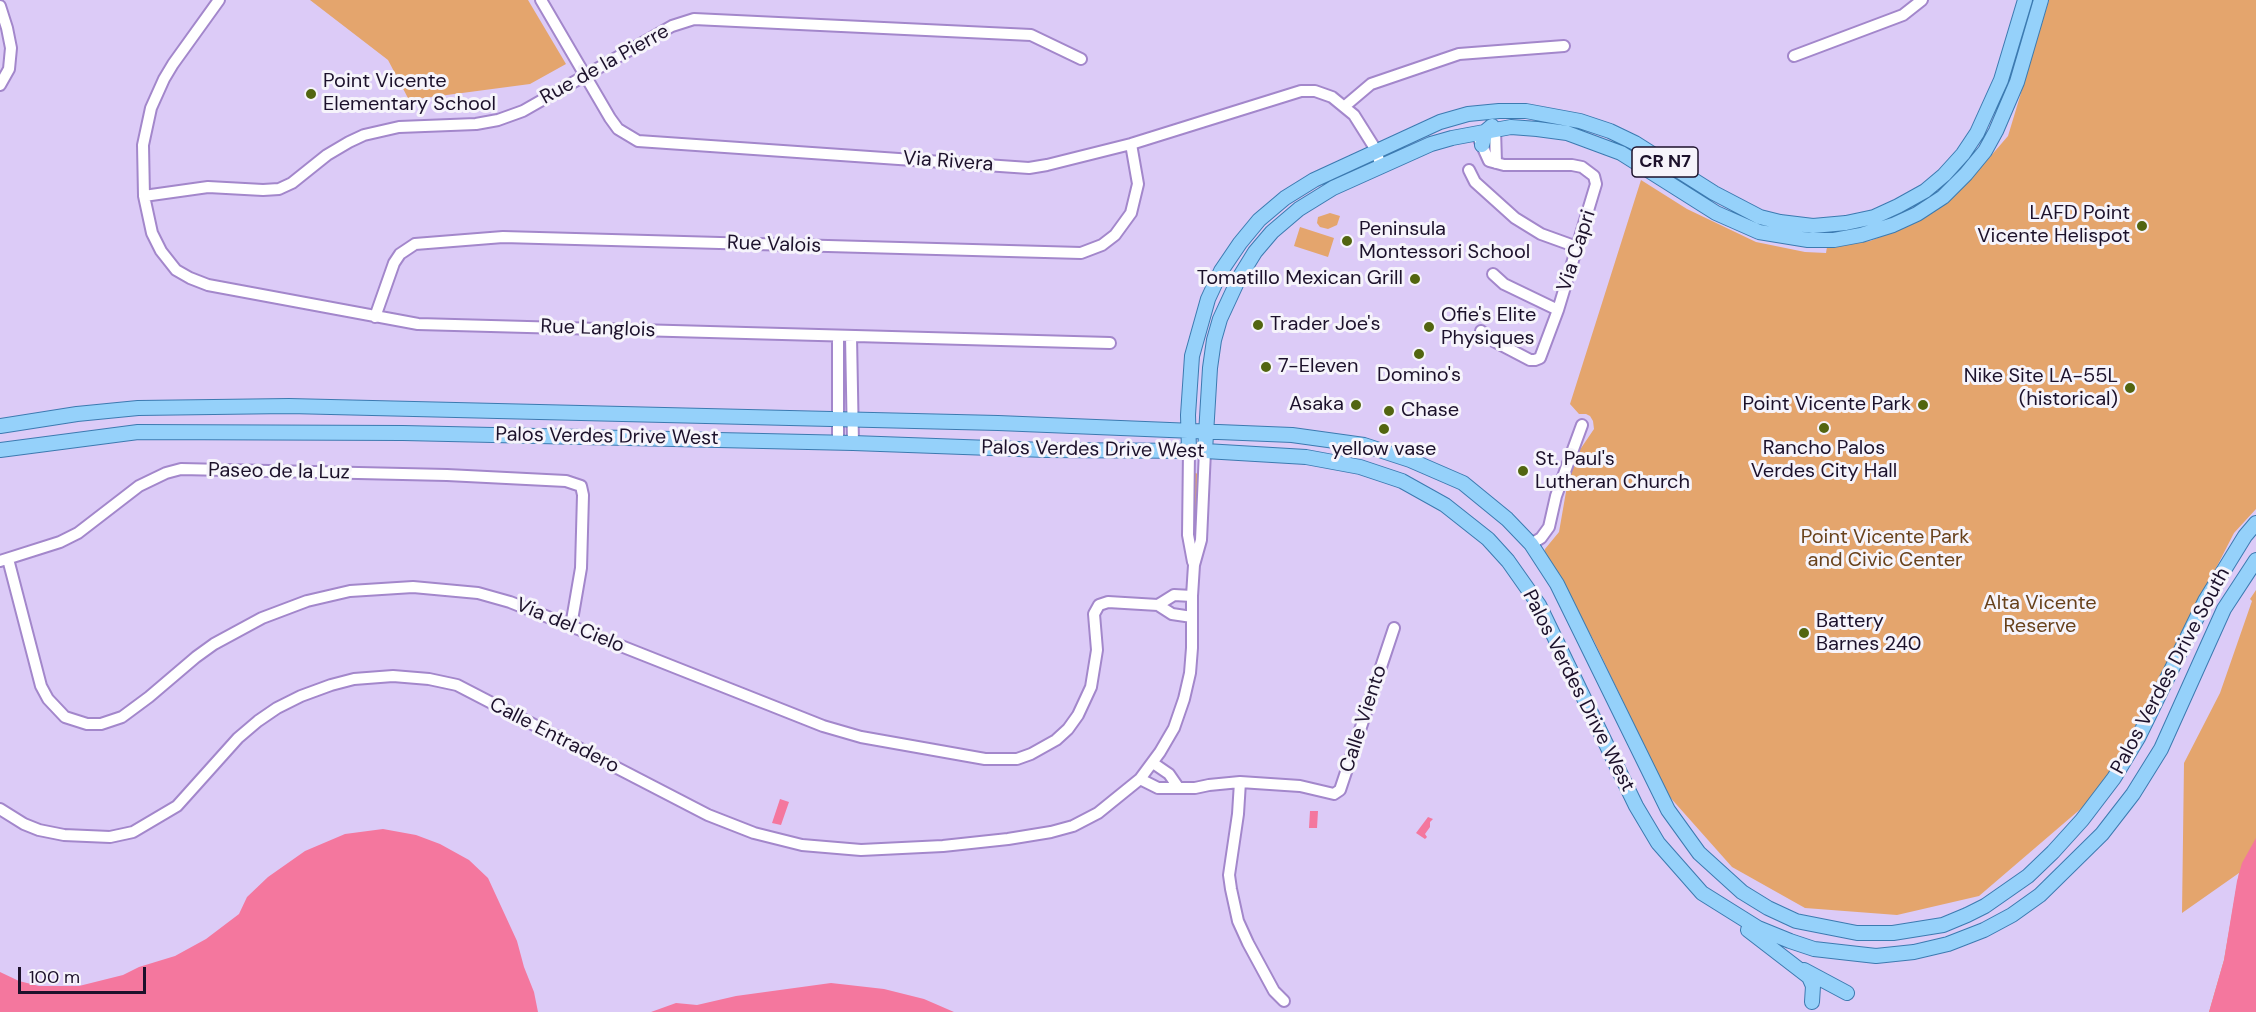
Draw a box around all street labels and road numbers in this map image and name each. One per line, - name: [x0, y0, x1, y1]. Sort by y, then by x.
- street label: Rue de la Pierre: [536, 20, 674, 110]
- street label: Via Rivera: [902, 147, 994, 177]
- road number: CR N7: [1632, 147, 1698, 177]
- street label: Via Capri: [1553, 207, 1601, 295]
- street label: Rue Valois: [726, 231, 822, 259]
- street label: Rue Langlois: [540, 315, 656, 343]
- street label: Palos Verdes Drive West: [495, 423, 719, 451]
- street label: Palos Verdes Drive West: [981, 436, 1205, 464]
- street label: Paseo de la Luz: [208, 459, 350, 485]
- street label: Palos Verdes Drive South: [2106, 564, 2236, 778]
- street label: Palos Verdes Drive West: [1517, 586, 1639, 796]
- street label: Via del Cielo: [512, 593, 628, 659]
- street label: Calle Viento: [1335, 662, 1393, 776]
- street label: Calle Entradero: [485, 693, 623, 779]

